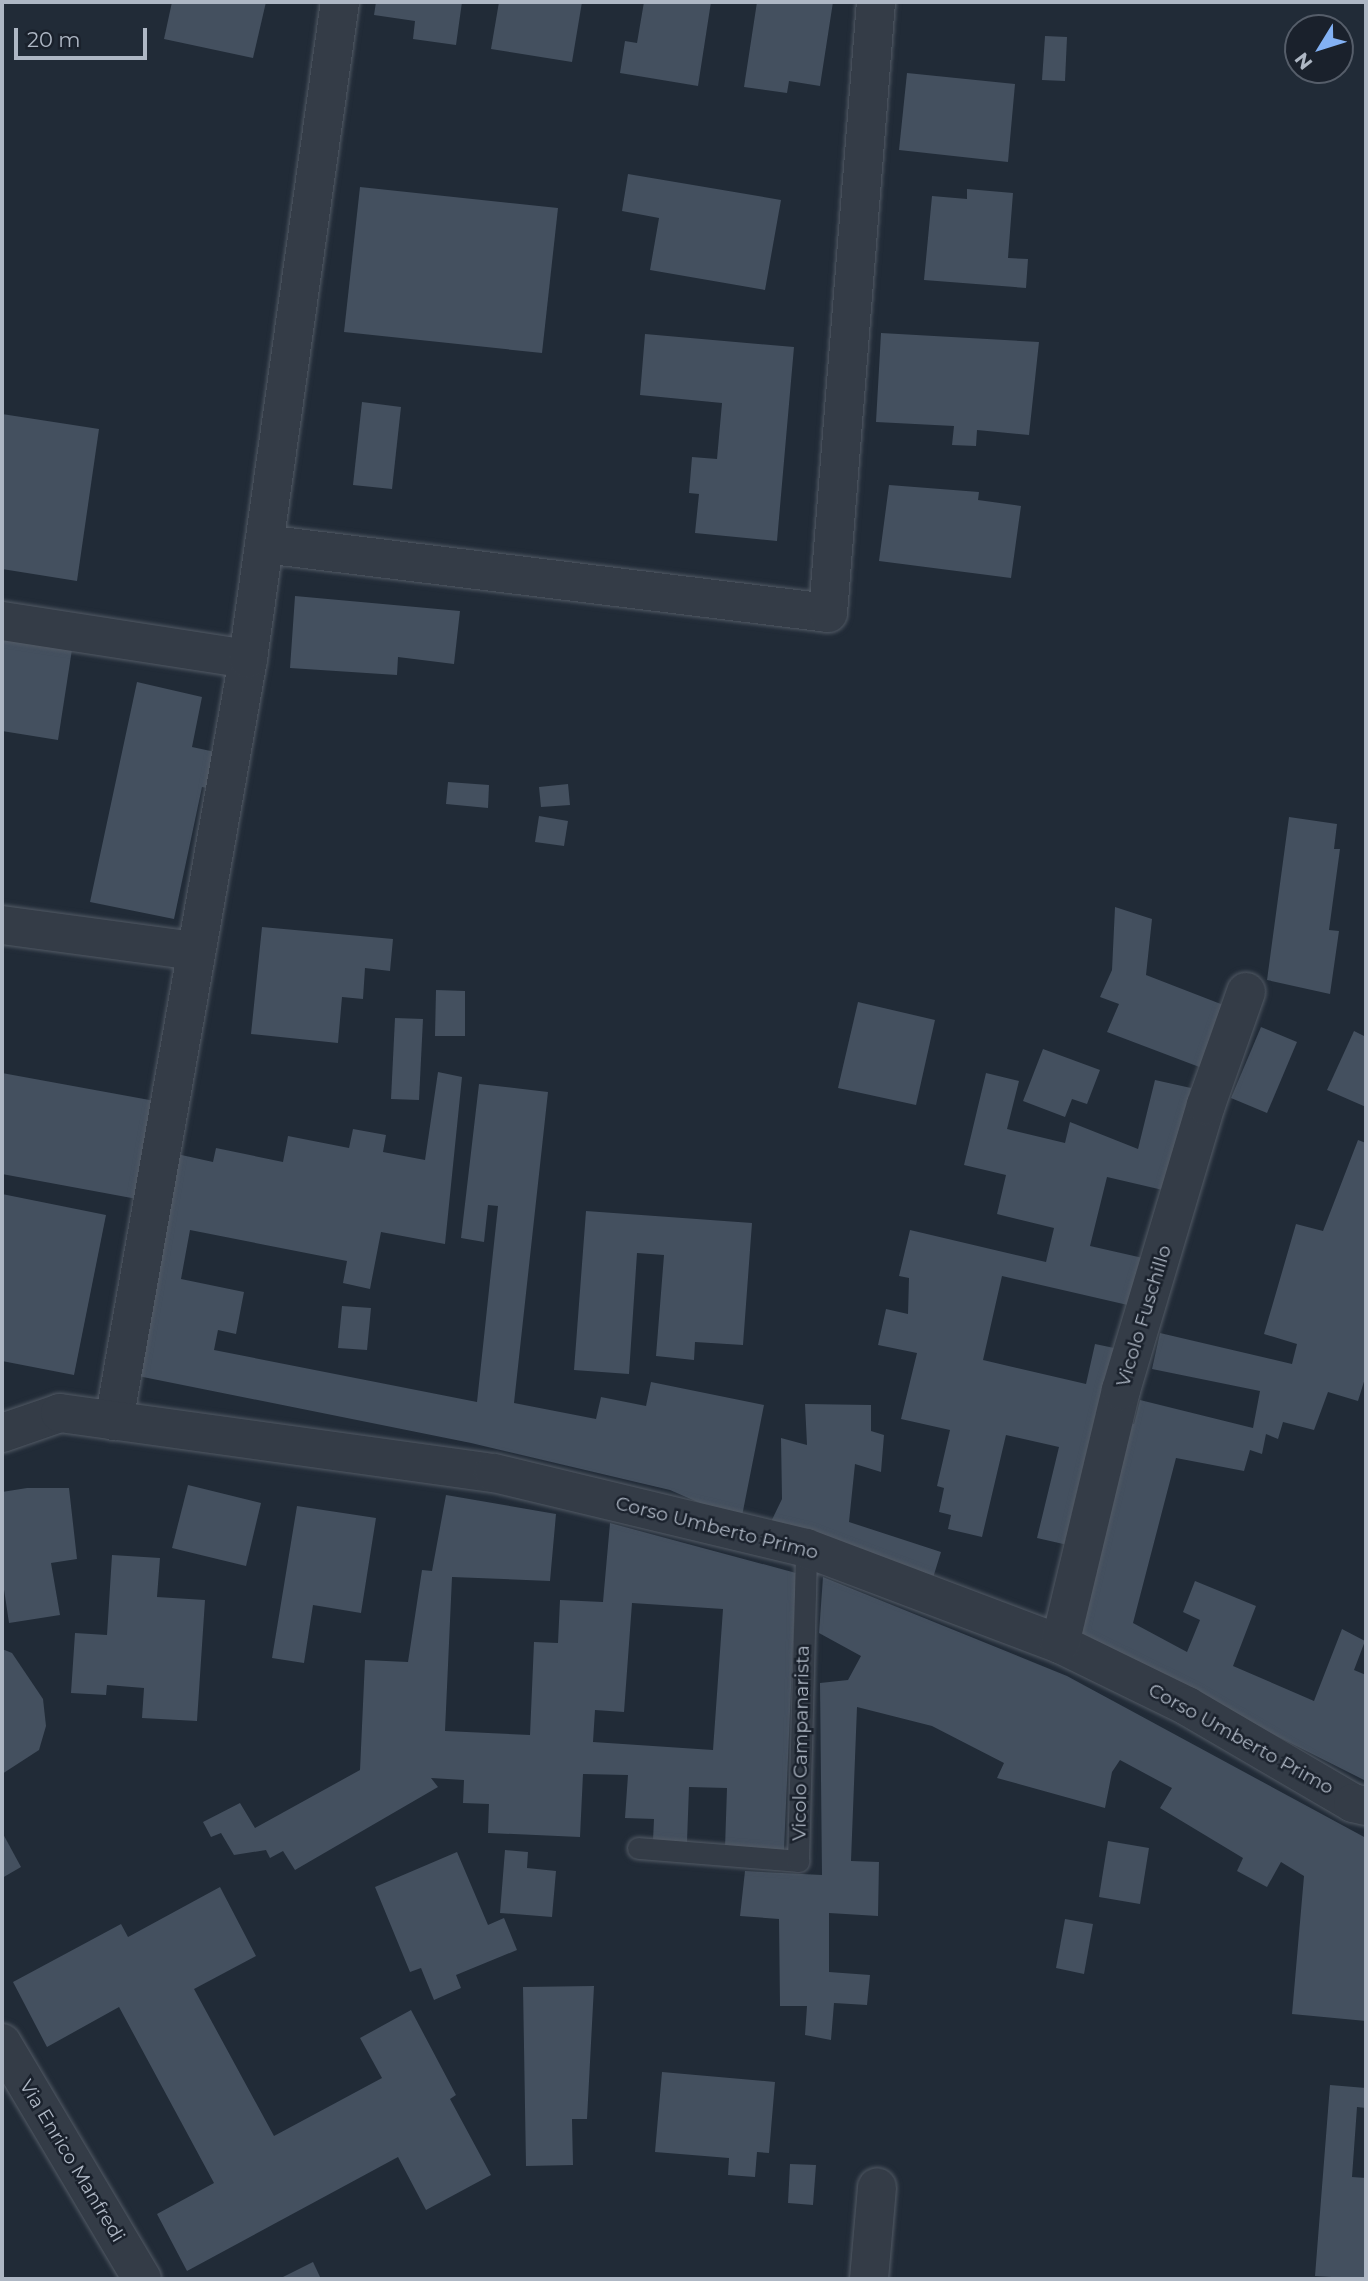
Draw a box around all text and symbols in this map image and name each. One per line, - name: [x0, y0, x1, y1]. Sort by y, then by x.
- scale bar: [18, 14, 150, 58]
- north arrow: [1284, 14, 1354, 84]
- text: 20 m: [27, 27, 81, 52]
- text: N: [1290, 48, 1317, 74]
- street label: Vicolo Fuschillo: [1112, 1242, 1176, 1390]
- street label: Corso Umberto Primo: [613, 1492, 821, 1564]
- street label: Vicolo Campanarista: [788, 1645, 814, 1841]
- street label: Corso Umberto Primo: [1144, 1679, 1338, 1799]
- street label: Via Enrico Manfredi: [15, 2076, 129, 2246]

